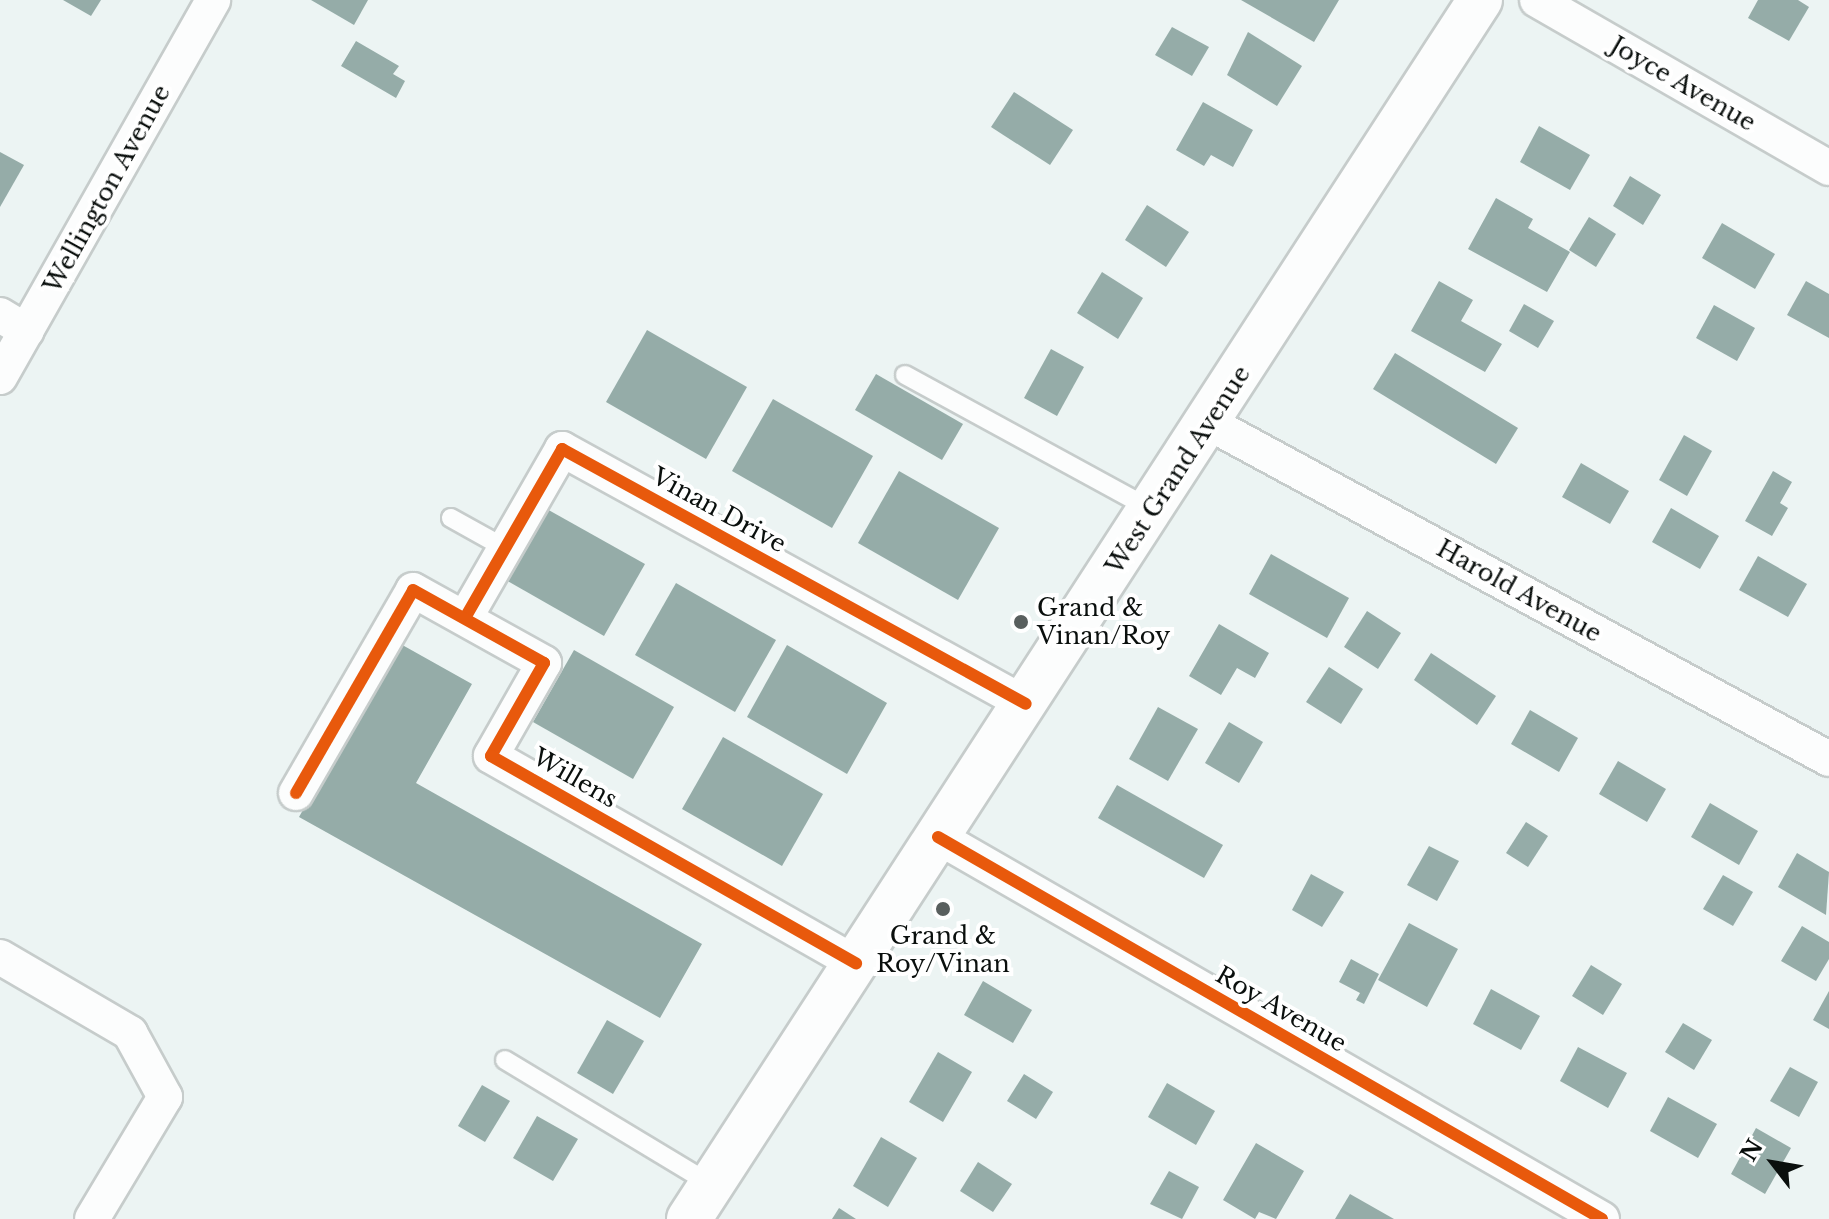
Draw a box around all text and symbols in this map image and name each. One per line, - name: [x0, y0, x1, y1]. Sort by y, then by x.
- street label: Joyce Avenue: [1605, 31, 1761, 137]
- street label: Wellington Avenue: [38, 80, 176, 298]
- street label: West Grand Avenue: [1100, 360, 1256, 580]
- street label: Vinan Drive: [647, 461, 791, 559]
- street label: Harold Avenue: [1431, 534, 1607, 648]
- place label: Grand & Vinan/Roy: [1037, 594, 1170, 650]
- marker: Grand & Vinan/Roy: [1012, 613, 1030, 631]
- street label: Willens: [528, 742, 622, 814]
- marker: Grand & Roy/Vinan: [934, 900, 952, 918]
- place label: Grand & Roy/Vinan: [876, 922, 1010, 978]
- street label: Roy Avenue: [1210, 960, 1352, 1058]
- north arrow: [1733, 1123, 1813, 1203]
- text: N: [1735, 1135, 1769, 1166]

